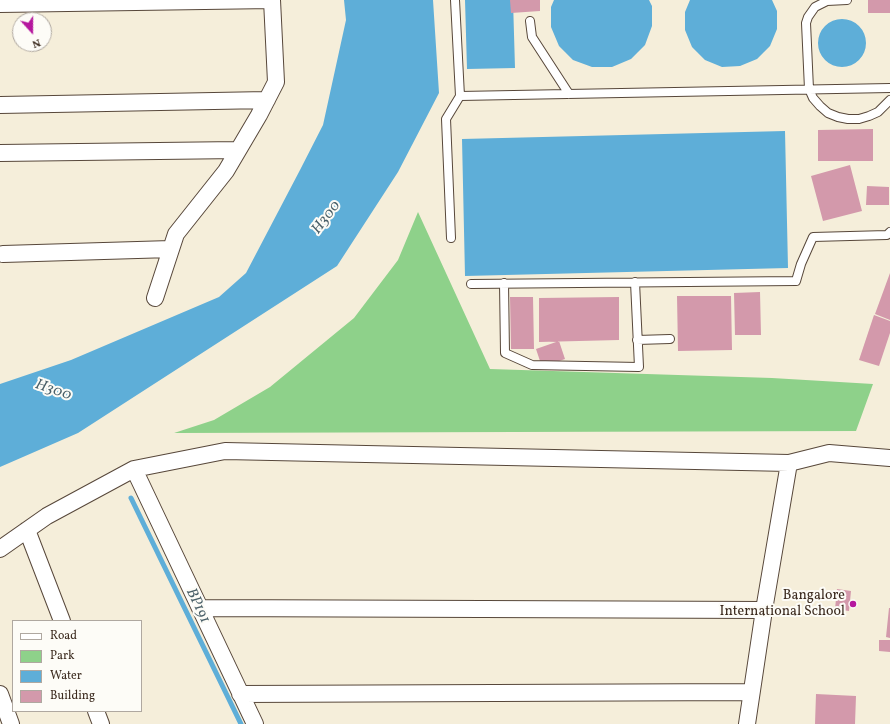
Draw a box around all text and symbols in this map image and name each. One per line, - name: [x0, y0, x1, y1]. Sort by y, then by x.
- north arrow: [12, 12, 52, 52]
- text: N: [30, 34, 43, 51]
- water label: H300: [309, 198, 345, 238]
- water label: H300: [32, 376, 74, 406]
- water label: BP191: [181, 586, 213, 626]
- place label: Bangalore International School: [719, 588, 845, 620]
- marker: Bangalore International School: [848, 599, 858, 609]
- legend: [12, 620, 142, 712]
- text: Road: [50, 628, 77, 644]
- text: Park: [50, 648, 75, 664]
- text: Water: [50, 668, 82, 684]
- text: Building: [50, 688, 95, 704]

